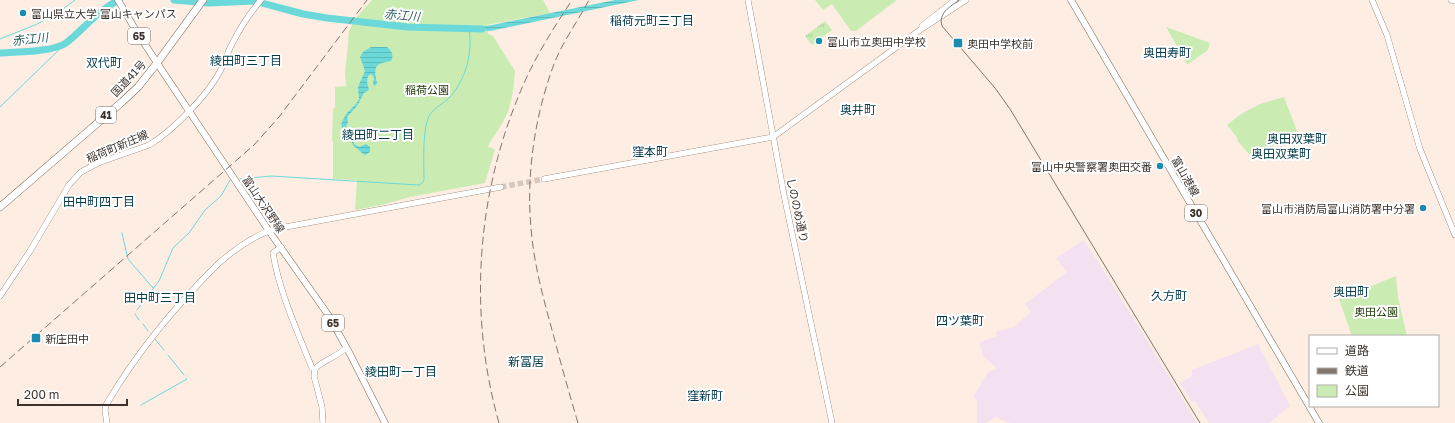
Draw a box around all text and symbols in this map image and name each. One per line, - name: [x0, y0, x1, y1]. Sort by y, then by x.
- water label: 赤江川: [383, 6, 423, 24]
- place label: 富山県立大学 富山キャンパス: [31, 7, 177, 20]
- marker: 富山県立大学 富山キャンパス: [18, 8, 28, 18]
- district label: 稲荷元町三丁目: [610, 13, 694, 28]
- road number: 65: [128, 28, 150, 44]
- water label: 赤江川: [11, 29, 51, 48]
- place label: 富山市立奥田中学校: [827, 35, 926, 48]
- marker: 富山市立奥田中学校: [814, 36, 824, 46]
- marker: 奥田中学校前: [952, 37, 964, 49]
- place label: 奥田中学校前: [967, 37, 1033, 50]
- district label: 奥田寿町: [1143, 45, 1191, 60]
- district label: 綾田町三丁目: [210, 53, 282, 68]
- district label: 双代町: [86, 55, 122, 70]
- street label: 国道41号: [108, 57, 148, 99]
- park label: 稲荷公園: [405, 83, 449, 96]
- district label: 奥井町: [840, 102, 876, 117]
- road number: 41: [96, 107, 116, 123]
- street label: 稲荷町新庄線: [84, 127, 150, 165]
- district label: 綾田町二丁目: [342, 127, 414, 142]
- district label: 奥田双葉町: [1267, 131, 1327, 146]
- district label: 窪本町: [632, 144, 668, 159]
- district label: 奥田双葉町: [1251, 146, 1311, 161]
- street label: 富山港線: [1169, 154, 1203, 198]
- place label: 富山中央警察署奥田交番: [1031, 160, 1152, 173]
- marker: 富山中央警察署奥田交番: [1155, 161, 1165, 171]
- street label: 富山大沢野線: [240, 173, 288, 235]
- street label: しののめ通り: [785, 176, 811, 244]
- district label: 田中町四丁目: [63, 194, 135, 209]
- place label: 富山市消防局富山消防署中分署: [1261, 202, 1415, 215]
- marker: 富山市消防局富山消防署中分署: [1418, 203, 1428, 213]
- road number: 30: [1185, 205, 1207, 221]
- district label: 奥田町: [1333, 284, 1369, 299]
- district label: 久方町: [1151, 288, 1187, 303]
- district label: 田中町三丁目: [124, 290, 196, 305]
- park label: 奥田公園: [1354, 305, 1398, 318]
- district label: 四ツ葉町: [936, 313, 984, 328]
- road number: 65: [322, 315, 344, 331]
- marker: 新庄田中: [30, 332, 42, 344]
- place label: 新庄田中: [45, 332, 89, 345]
- legend: [1309, 335, 1439, 407]
- text: 道路: [1345, 343, 1369, 358]
- district label: 新冨居: [508, 354, 544, 369]
- text: 鉄道: [1345, 363, 1369, 378]
- district label: 綾田町一丁目: [365, 364, 437, 379]
- scale bar: [18, 381, 127, 407]
- text: 公園: [1345, 383, 1369, 398]
- text: 200 m: [24, 387, 59, 402]
- district label: 窪新町: [687, 388, 723, 403]

